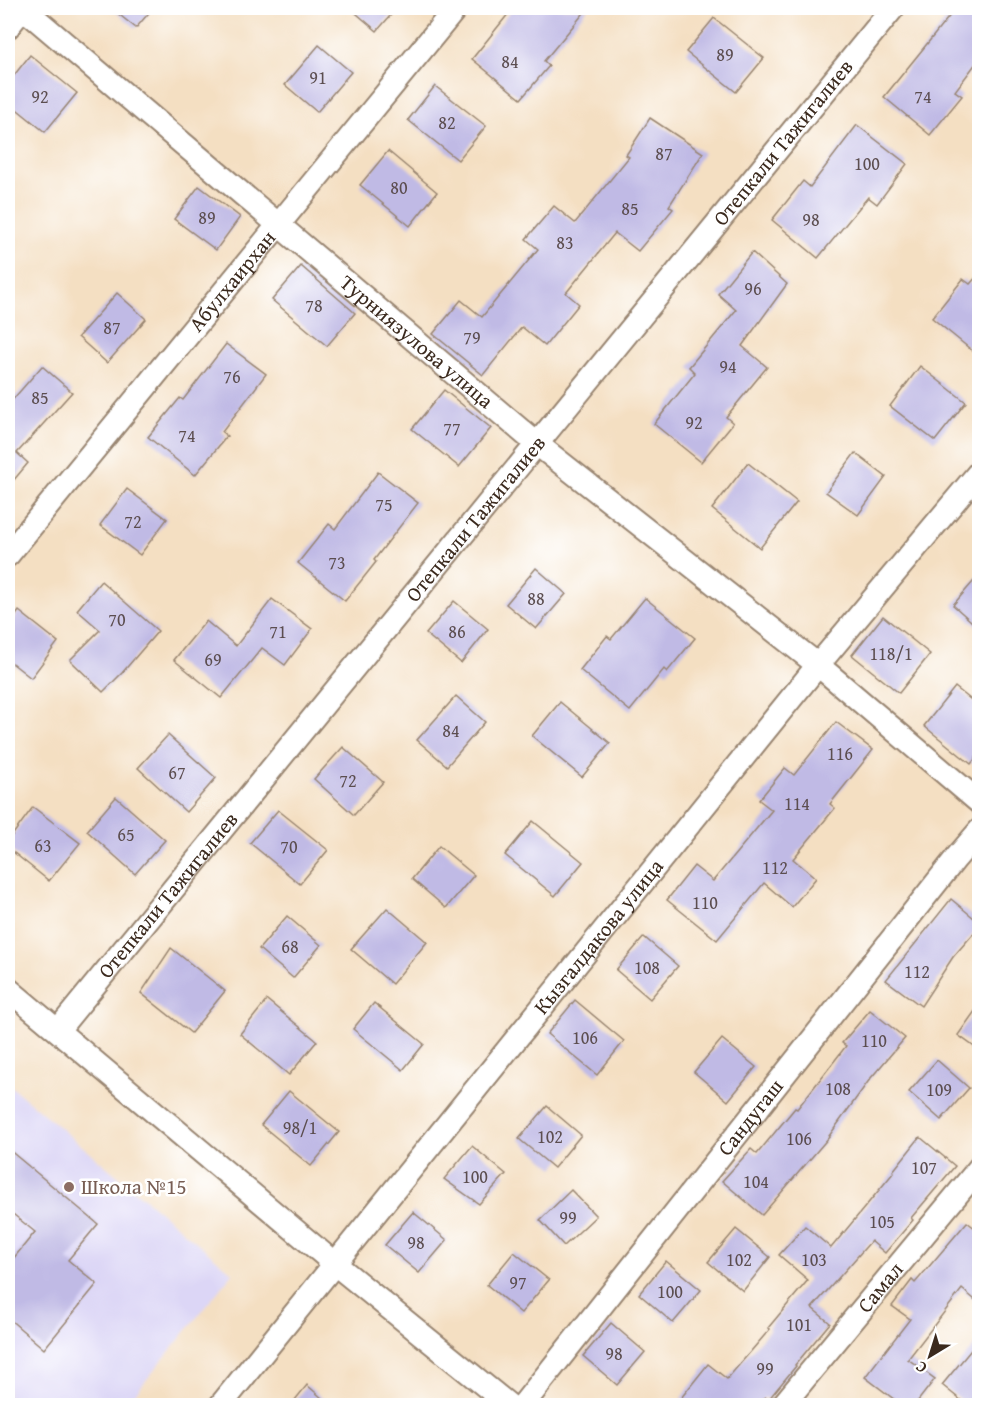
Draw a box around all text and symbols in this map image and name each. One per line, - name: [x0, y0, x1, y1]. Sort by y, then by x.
- house number: 89: [716, 41, 734, 68]
- house number: 84: [501, 48, 519, 75]
- street label: Отепкали Тажигалиев: [705, 52, 860, 232]
- house number: 91: [309, 64, 327, 91]
- house number: 92: [31, 83, 49, 110]
- house number: 74: [914, 83, 932, 110]
- house number: 82: [438, 109, 456, 136]
- house number: 87: [655, 140, 673, 167]
- house number: 100: [854, 150, 880, 177]
- house number: 80: [390, 174, 408, 201]
- house number: 85: [621, 195, 639, 222]
- house number: 89: [198, 204, 216, 231]
- house number: 98: [802, 206, 820, 233]
- street label: Абулхаирхан: [181, 223, 283, 338]
- house number: 83: [556, 229, 574, 256]
- street label: Турниязулова улица: [333, 267, 500, 416]
- house number: 96: [744, 275, 762, 302]
- house number: 78: [305, 292, 323, 319]
- house number: 87: [103, 314, 121, 341]
- house number: 79: [463, 324, 481, 351]
- house number: 94: [719, 353, 737, 380]
- house number: 76: [223, 363, 241, 390]
- house number: 85: [31, 384, 49, 411]
- house number: 92: [685, 409, 703, 436]
- house number: 77: [443, 415, 461, 442]
- house number: 74: [178, 422, 196, 449]
- street label: Отепкали Тажигалиев: [398, 429, 553, 609]
- house number: 75: [375, 491, 393, 518]
- house number: 72: [124, 508, 142, 535]
- house number: 73: [328, 549, 346, 576]
- house number: 88: [527, 585, 545, 612]
- house number: 70: [108, 606, 126, 633]
- house number: 71: [269, 618, 287, 645]
- house number: 86: [448, 618, 466, 645]
- house number: 118/1: [869, 640, 913, 667]
- house number: 69: [204, 646, 222, 673]
- house number: 84: [442, 717, 460, 744]
- house number: 116: [827, 740, 853, 767]
- house number: 67: [168, 759, 186, 786]
- house number: 72: [339, 767, 357, 794]
- house number: 114: [784, 790, 810, 817]
- street label: Отепкали Тажигалиев: [90, 805, 245, 985]
- house number: 65: [117, 821, 135, 848]
- house number: 63: [34, 832, 52, 859]
- house number: 70: [280, 833, 298, 860]
- street label: Кызгалдакова улица: [526, 852, 671, 1021]
- house number: 112: [762, 854, 788, 881]
- house number: 110: [692, 889, 718, 916]
- house number: 68: [281, 933, 299, 960]
- house number: 108: [634, 954, 660, 981]
- house number: 112: [904, 958, 930, 985]
- house number: 106: [572, 1024, 598, 1051]
- house number: 110: [861, 1027, 887, 1054]
- street label: Сандугаш: [710, 1072, 790, 1162]
- house number: 108: [825, 1075, 851, 1102]
- house number: 109: [926, 1076, 952, 1103]
- house number: 98/1: [283, 1114, 317, 1141]
- house number: 102: [537, 1123, 563, 1150]
- house number: 106: [786, 1125, 812, 1152]
- house number: 107: [911, 1154, 937, 1181]
- house number: 100: [462, 1163, 488, 1190]
- house number: 104: [743, 1168, 769, 1195]
- place label: Школа №15: [81, 1171, 187, 1202]
- marker: Школа №15: [62, 1180, 76, 1194]
- house number: 99: [559, 1204, 577, 1231]
- house number: 105: [869, 1208, 895, 1235]
- house number: 98: [407, 1229, 425, 1256]
- house number: 102: [726, 1246, 752, 1273]
- house number: 103: [801, 1246, 827, 1273]
- street label: Самал: [849, 1255, 911, 1319]
- house number: 97: [509, 1269, 527, 1296]
- house number: 100: [657, 1278, 683, 1305]
- house number: 101: [786, 1311, 812, 1338]
- north arrow: [900, 1326, 960, 1386]
- house number: 98: [605, 1340, 623, 1367]
- house number: 99: [756, 1355, 774, 1382]
- text: С: [910, 1356, 932, 1380]

